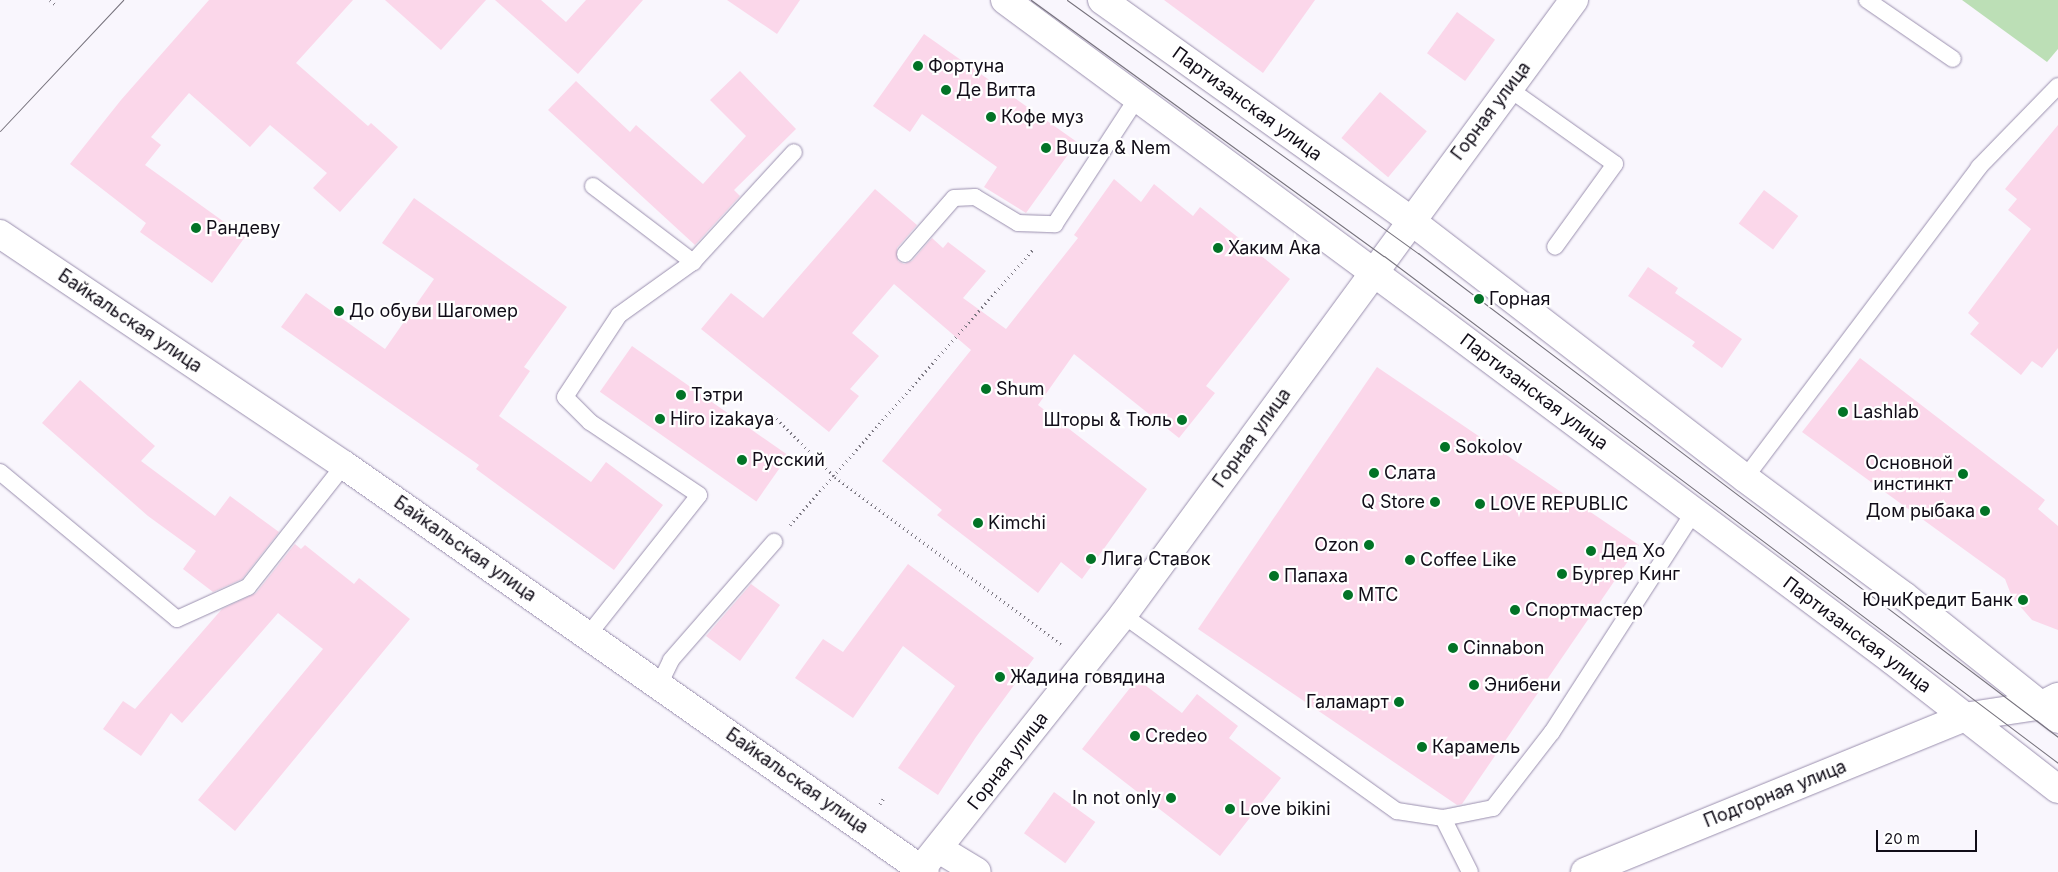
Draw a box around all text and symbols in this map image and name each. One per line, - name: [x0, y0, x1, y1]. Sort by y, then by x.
- street label: Партизанская улица: [1168, 42, 1326, 166]
- place label: Фортуна: [928, 55, 1004, 77]
- street label: Горная улица: [1447, 57, 1535, 165]
- marker: Фортуна: [912, 60, 924, 72]
- place label: Де Витта: [956, 79, 1036, 101]
- marker: Де Витта: [940, 84, 952, 96]
- place label: Кофе муз: [1001, 106, 1084, 128]
- marker: Кофе муз: [985, 111, 997, 123]
- place label: Buuza & Nem: [1056, 137, 1171, 159]
- marker: Buuza & Nem: [1040, 142, 1052, 154]
- place label: Рандеву: [206, 217, 280, 239]
- marker: Рандеву: [190, 222, 202, 234]
- place label: Хаким Ака: [1228, 237, 1321, 259]
- marker: Хаким Ака: [1212, 242, 1224, 254]
- street label: Байкальская улица: [54, 265, 206, 377]
- place label: Горная: [1489, 288, 1551, 310]
- marker: Горная: [1473, 293, 1485, 305]
- place label: До обуви Шагомер: [349, 300, 518, 322]
- marker: До обуви Шагомер: [333, 305, 345, 317]
- street label: Партизанская улица: [1456, 329, 1612, 455]
- place label: Shum: [996, 378, 1045, 400]
- marker: Shum: [980, 383, 992, 395]
- place label: Тэтри: [691, 384, 743, 406]
- street label: Горная улица: [1209, 384, 1295, 492]
- marker: Тэтри: [675, 389, 687, 401]
- place label: Lashlab: [1853, 401, 1919, 423]
- marker: Lashlab: [1837, 406, 1849, 418]
- place label: Hiro izakaya: [670, 408, 774, 430]
- place label: Шторы & Тюль: [1043, 409, 1172, 431]
- marker: Hiro izakaya: [654, 413, 666, 425]
- marker: Шторы & Тюль: [1176, 414, 1188, 426]
- place label: Sokolov: [1455, 436, 1523, 458]
- marker: Sokolov: [1439, 441, 1451, 453]
- place label: Русский: [752, 449, 825, 471]
- place label: Основной инстинкт: [1865, 453, 1953, 496]
- marker: Русский: [736, 454, 748, 466]
- place label: Слата: [1384, 462, 1436, 484]
- marker: Слата: [1368, 467, 1380, 479]
- marker: Основной инстинкт: [1957, 468, 1969, 480]
- place label: Q Store: [1361, 491, 1425, 513]
- street label: Байкальская улица: [390, 492, 540, 606]
- place label: LOVE REPUBLIC: [1490, 493, 1628, 515]
- marker: Q Store: [1429, 496, 1441, 508]
- marker: LOVE REPUBLIC: [1474, 498, 1486, 510]
- place label: Дом рыбака: [1866, 500, 1975, 522]
- marker: Дом рыбака: [1979, 505, 1991, 517]
- place label: Kimchi: [988, 512, 1046, 534]
- marker: Kimchi: [972, 517, 984, 529]
- place label: Ozon: [1314, 534, 1359, 556]
- marker: Ozon: [1363, 539, 1375, 551]
- place label: Дед Хо: [1601, 540, 1665, 562]
- marker: Дед Хо: [1585, 545, 1597, 557]
- place label: Лига Ставок: [1101, 548, 1210, 570]
- place label: Coffee Like: [1420, 549, 1517, 571]
- marker: Лига Ставок: [1085, 553, 1097, 565]
- marker: Coffee Like: [1404, 554, 1416, 566]
- place label: Бургер Кинг: [1572, 563, 1680, 585]
- place label: Папаха: [1284, 565, 1348, 587]
- marker: Бургер Кинг: [1556, 568, 1568, 580]
- marker: Папаха: [1268, 570, 1280, 582]
- street label: Партизанская улица: [1779, 572, 1935, 698]
- place label: МТС: [1358, 584, 1398, 606]
- marker: МТС: [1342, 589, 1354, 601]
- place label: ЮниКредит Банк: [1862, 589, 2013, 611]
- marker: ЮниКредит Банк: [2017, 594, 2029, 606]
- place label: Спортмастер: [1525, 599, 1643, 621]
- marker: Спортмастер: [1509, 604, 1521, 616]
- place label: Cinnabon: [1463, 637, 1544, 659]
- marker: Cinnabon: [1447, 642, 1459, 654]
- place label: Жадина говядина: [1010, 666, 1165, 688]
- marker: Жадина говядина: [994, 671, 1006, 683]
- place label: Энибени: [1484, 674, 1561, 696]
- marker: Энибени: [1468, 679, 1480, 691]
- place label: Галамарт: [1306, 691, 1389, 713]
- marker: Галамарт: [1393, 696, 1405, 708]
- street label: Горная улица: [963, 708, 1053, 814]
- street label: Байкальская улица: [722, 724, 872, 838]
- place label: Credeo: [1145, 725, 1207, 747]
- marker: Credeo: [1129, 730, 1141, 742]
- place label: Карамель: [1432, 736, 1520, 758]
- marker: Карамель: [1416, 741, 1428, 753]
- street label: Подгорная улица: [1701, 756, 1849, 832]
- place label: In not only: [1072, 787, 1161, 809]
- marker: In not only: [1165, 792, 1177, 804]
- place label: Love bikini: [1240, 798, 1331, 820]
- marker: Love bikini: [1224, 803, 1236, 815]
- scale bar: [1878, 820, 1979, 852]
- text: 20 m: [1884, 829, 1920, 848]

